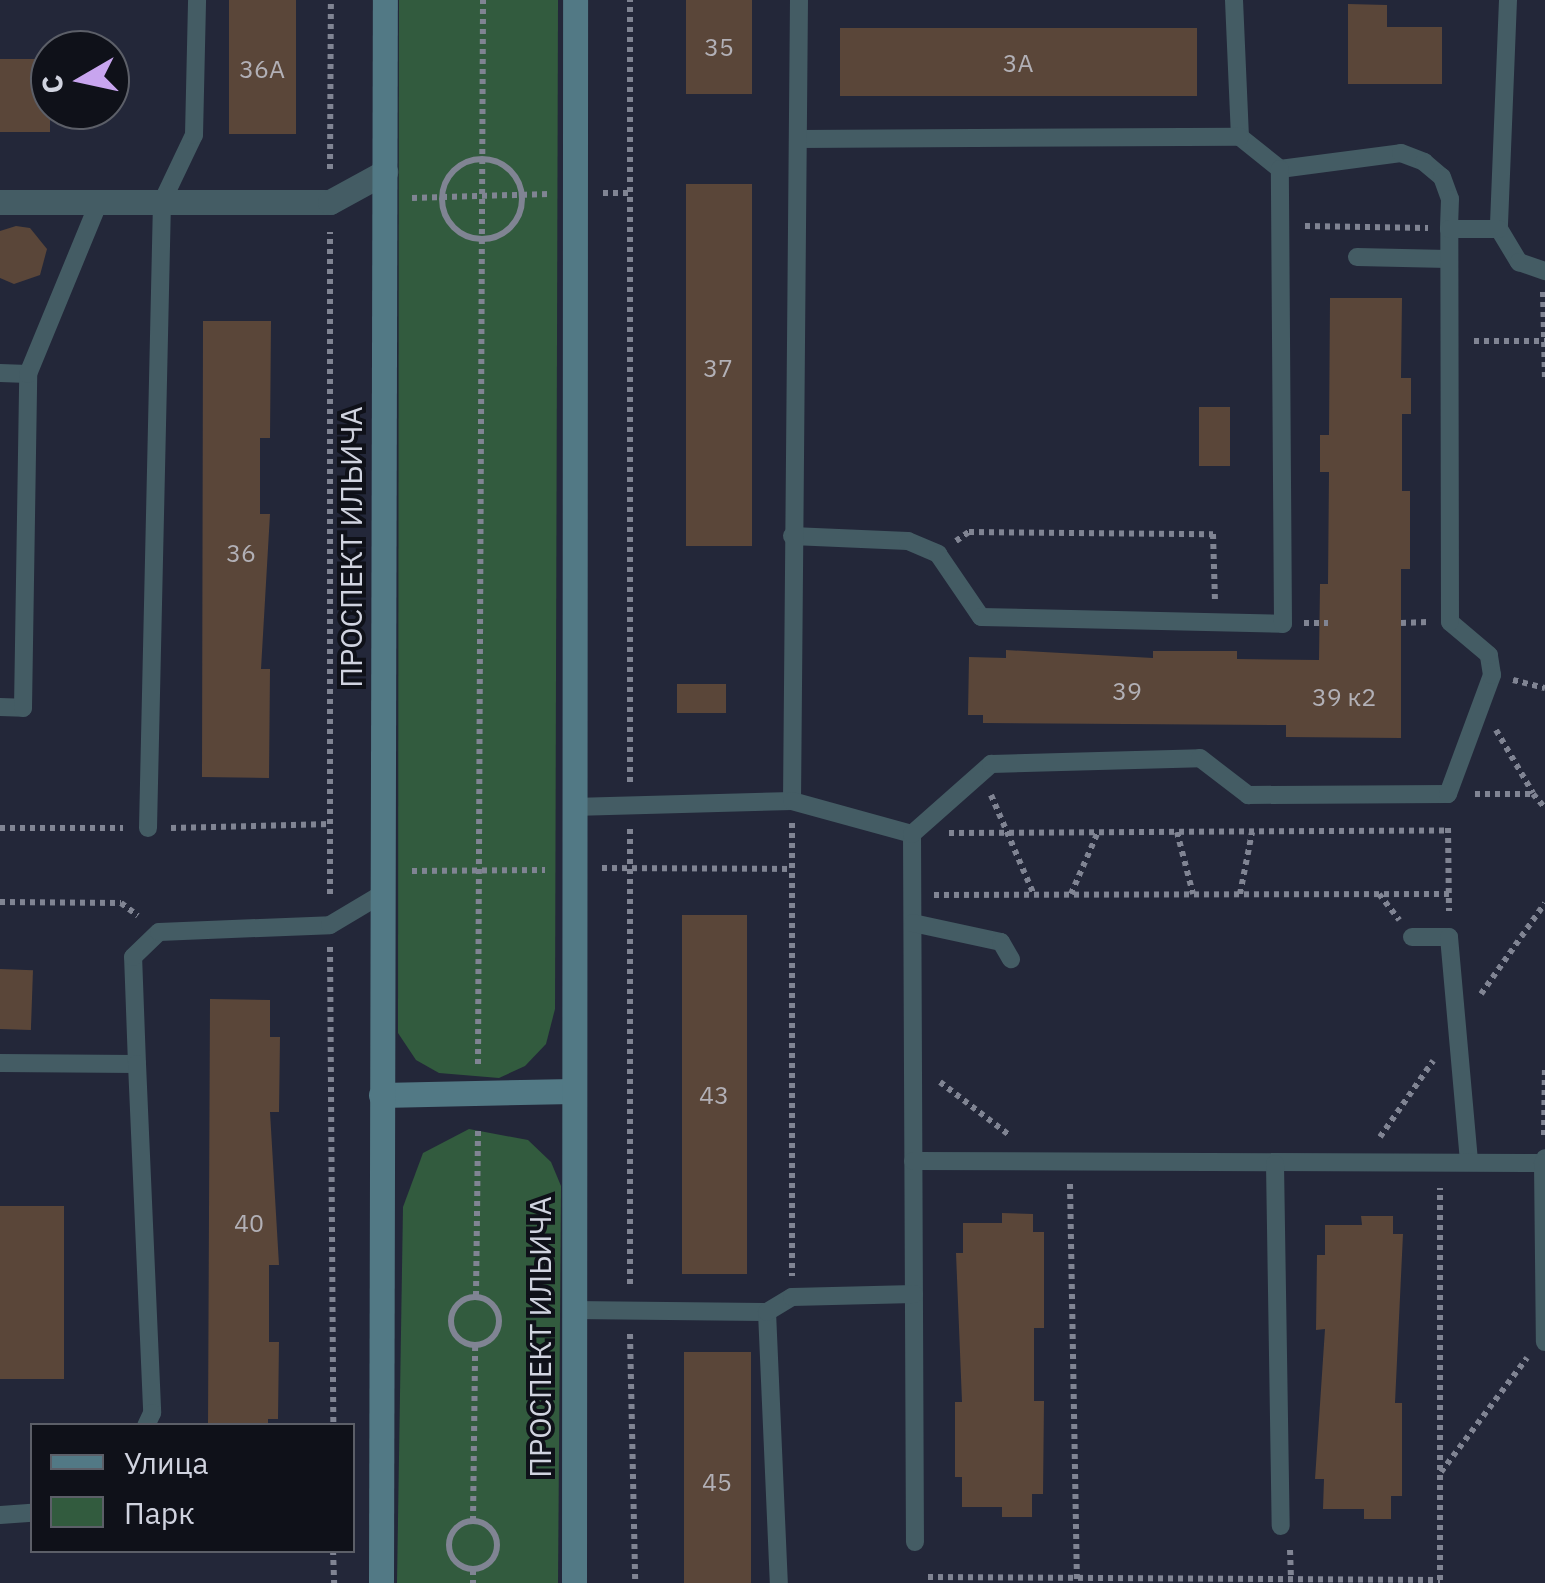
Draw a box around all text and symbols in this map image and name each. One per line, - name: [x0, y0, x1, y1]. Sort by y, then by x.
- north arrow: [30, 30, 130, 130]
- house number: 35: [704, 32, 734, 62]
- house number: 3А: [1002, 48, 1034, 78]
- house number: 36А: [239, 54, 285, 84]
- text: С: [32, 73, 72, 96]
- house number: 37: [703, 353, 733, 383]
- street label: ПРОСПЕКТ ИЛЬИЧА: [333, 406, 369, 688]
- house number: 36: [226, 538, 256, 568]
- house number: 39: [1112, 676, 1142, 706]
- house number: 39 к2: [1312, 682, 1376, 712]
- house number: 43: [699, 1080, 729, 1110]
- street label: ПРОСПЕКТ ИЛЬИЧА: [522, 1196, 558, 1478]
- house number: 40: [234, 1208, 264, 1238]
- legend: [30, 1423, 355, 1553]
- text: Улица: [124, 1443, 209, 1482]
- house number: 45: [702, 1467, 732, 1497]
- text: Парк: [124, 1493, 195, 1532]

